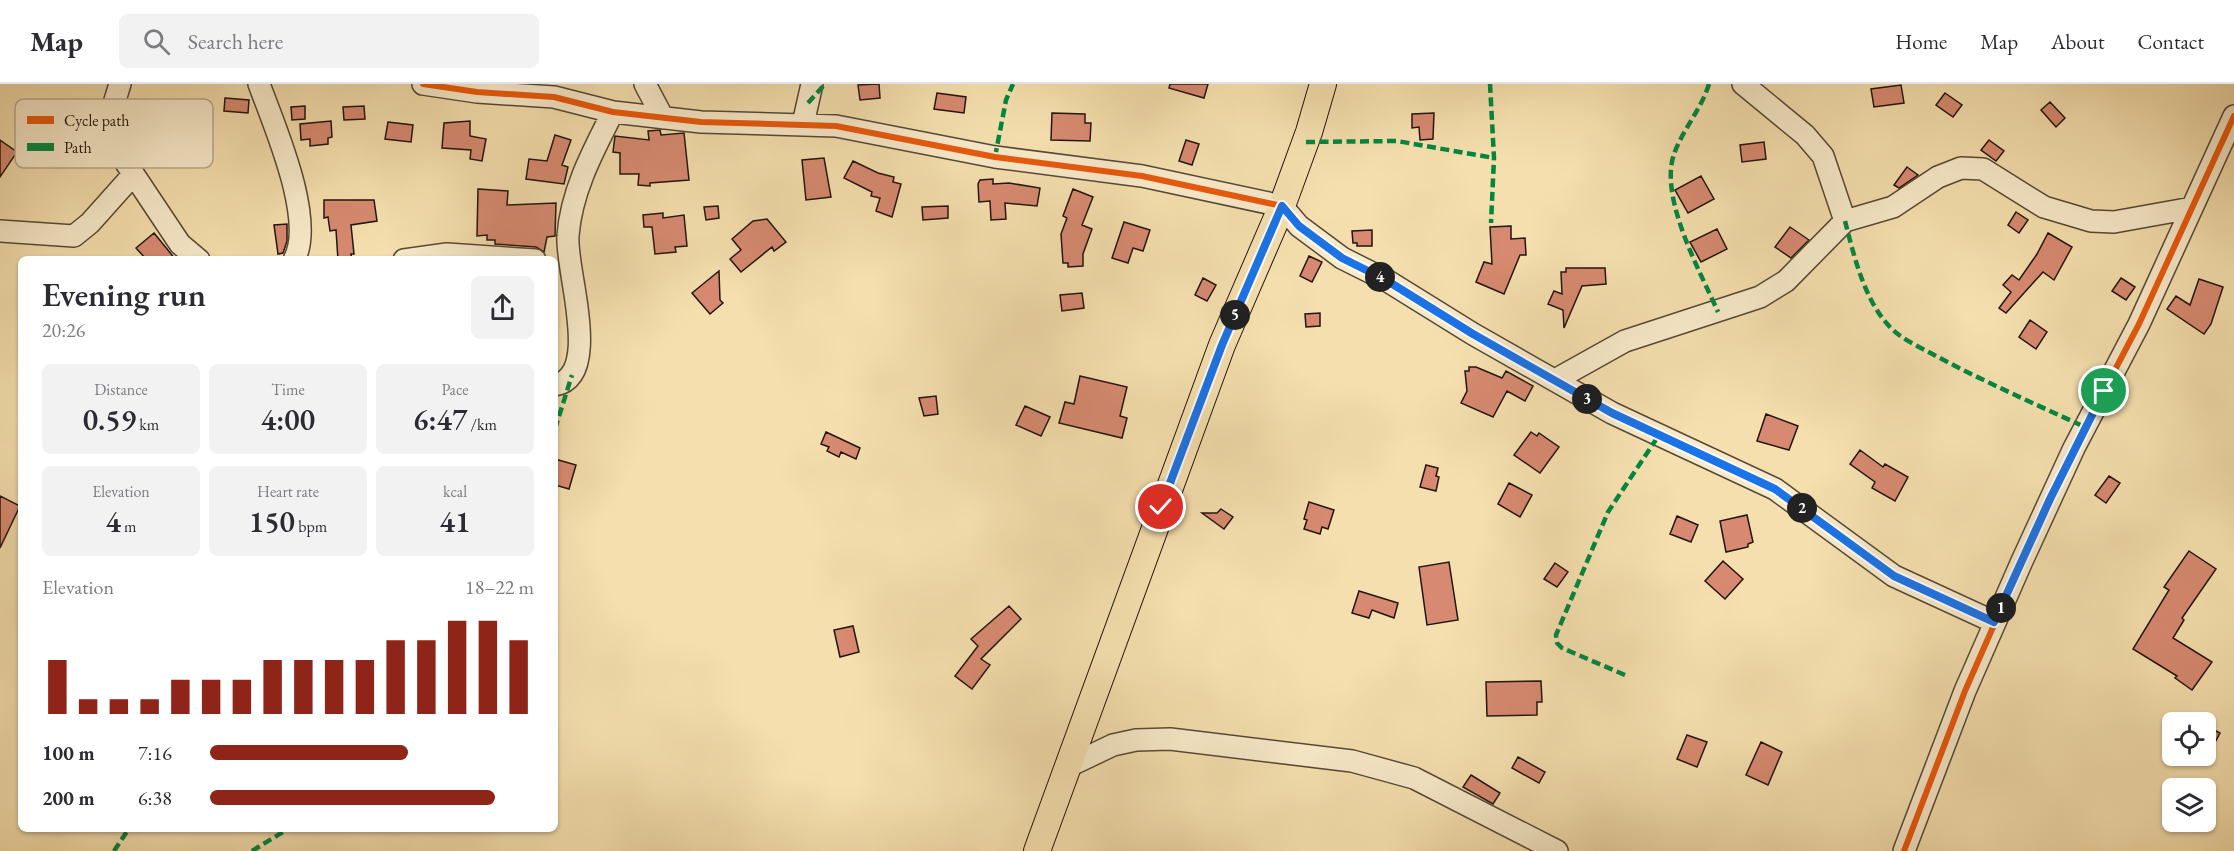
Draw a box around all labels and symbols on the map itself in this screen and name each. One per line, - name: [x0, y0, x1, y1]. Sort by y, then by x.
- legend: [15, 99, 213, 168]
- text: Cycle path: [64, 110, 129, 131]
- text: Path: [64, 137, 92, 158]
- pin: 4: [1365, 262, 1395, 292]
- pin: 5: [1220, 300, 1250, 330]
- pin: [2078, 365, 2129, 416]
- pin: 3: [1572, 384, 1602, 414]
- pin: [1135, 481, 1186, 532]
- pin: 2: [1787, 493, 1817, 523]
- pin: 1: [1986, 593, 2016, 623]

